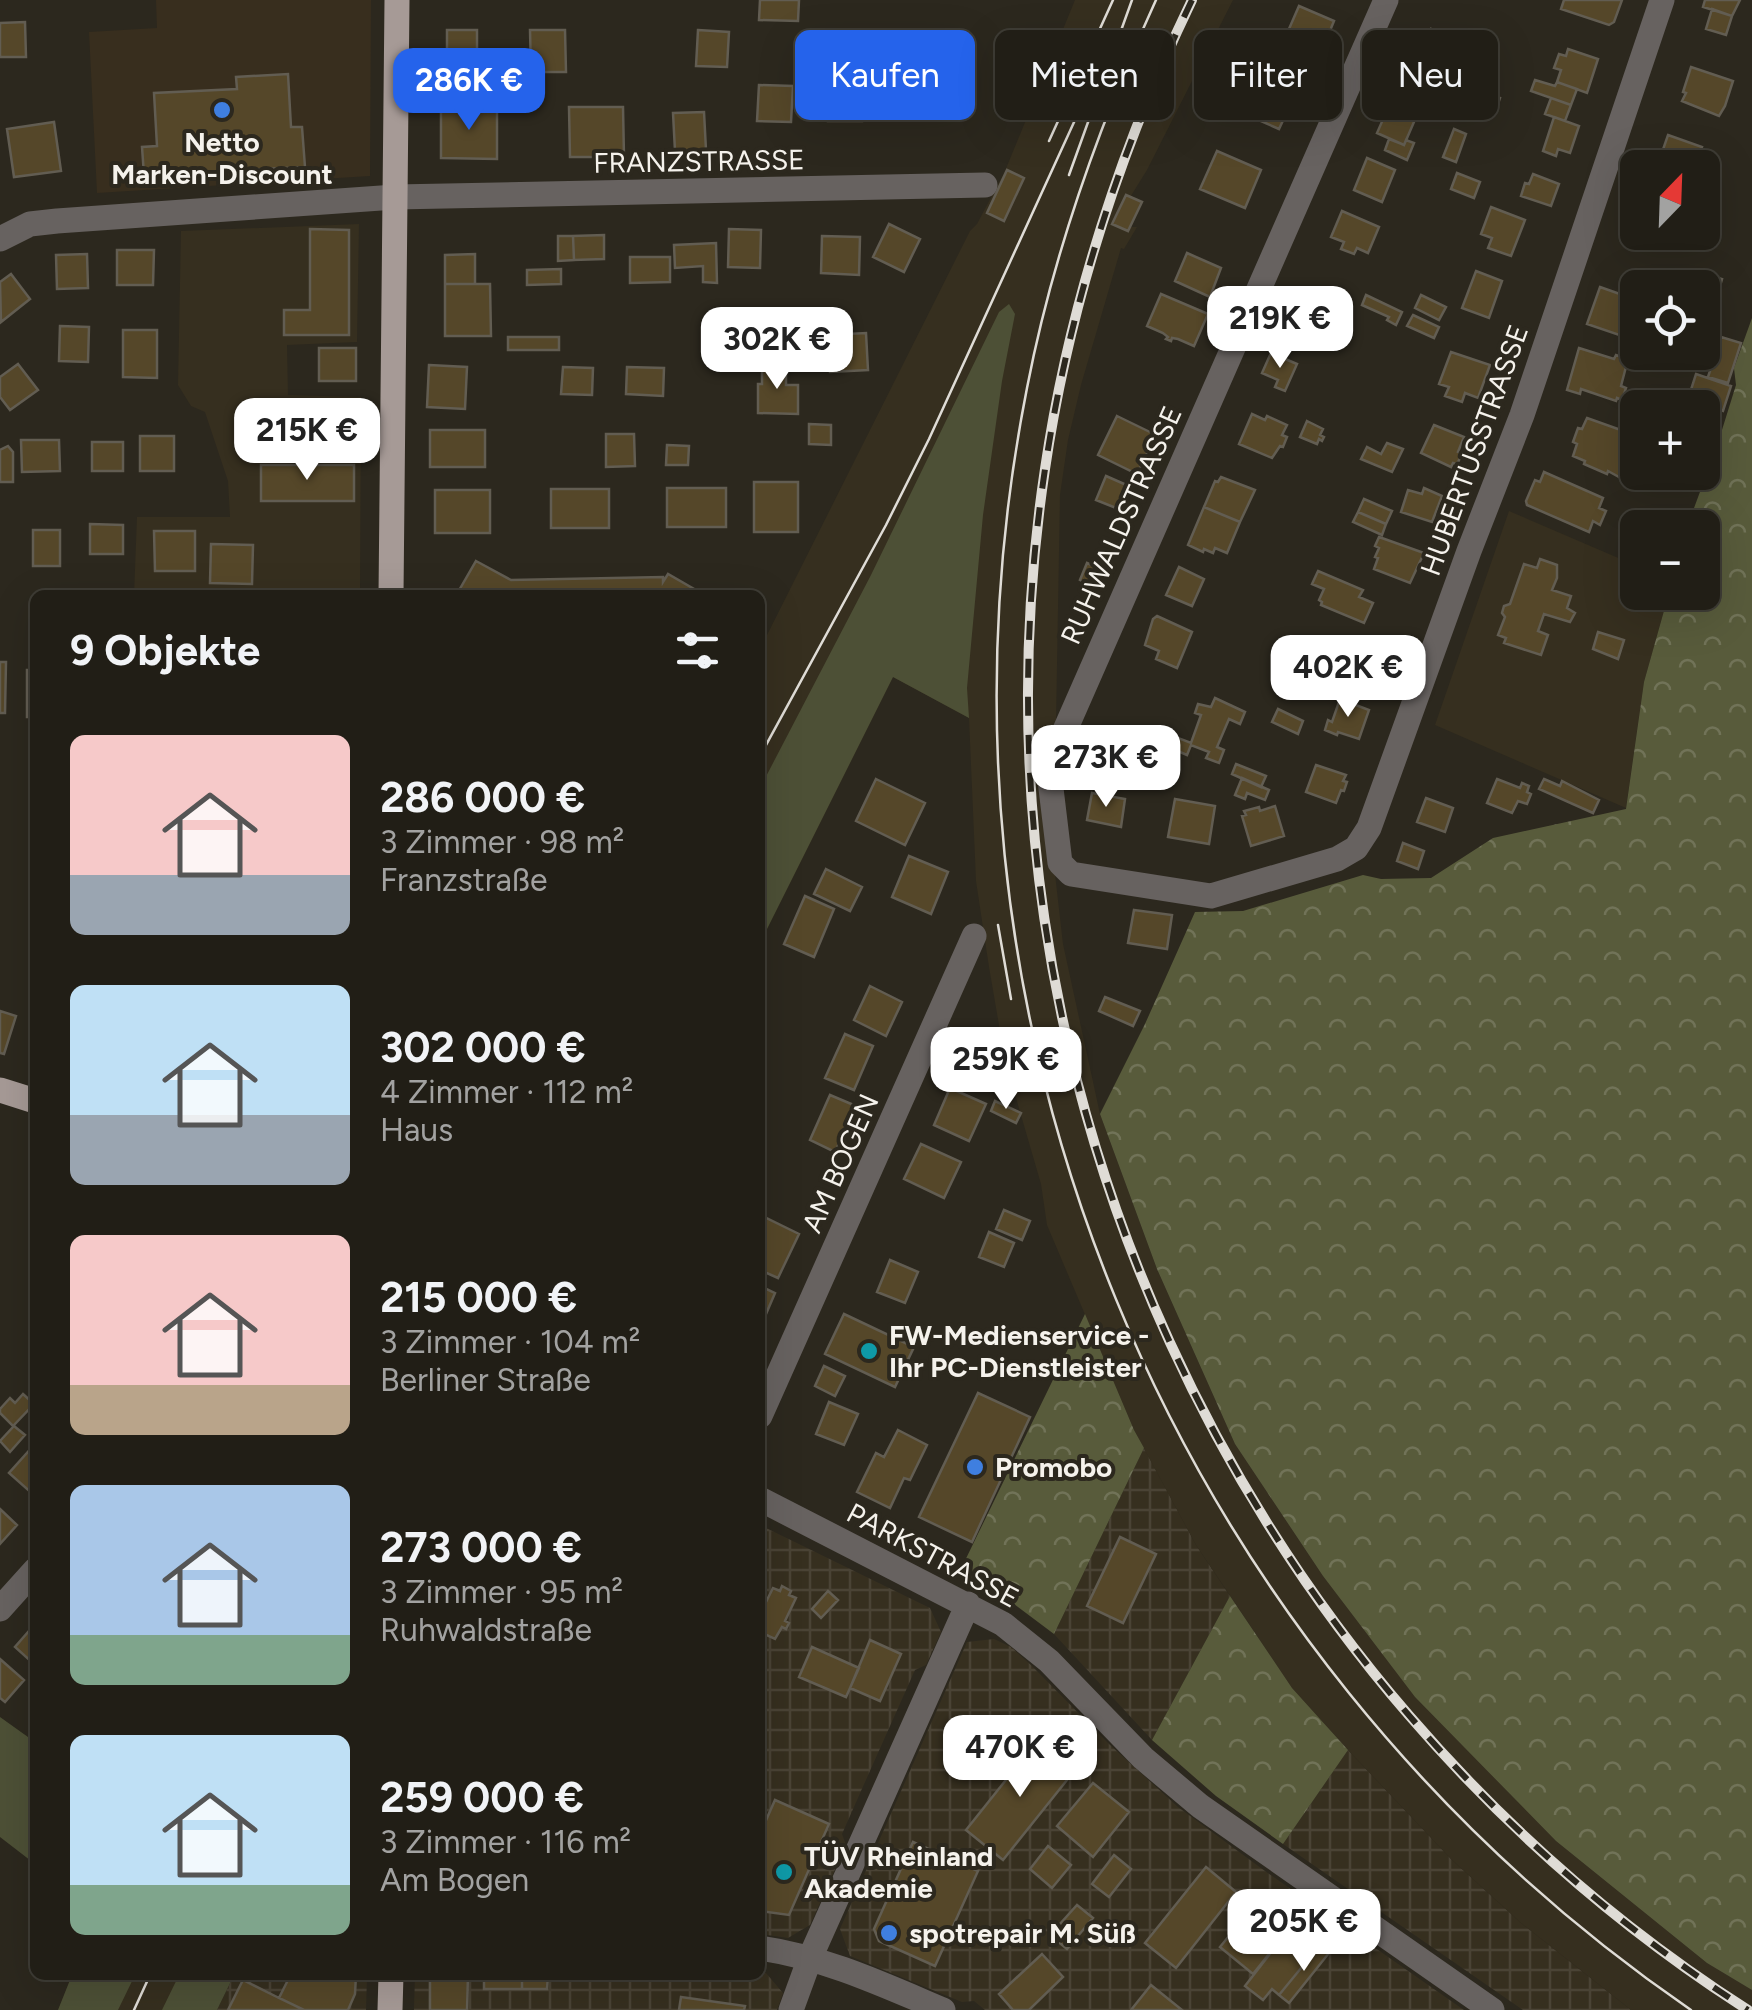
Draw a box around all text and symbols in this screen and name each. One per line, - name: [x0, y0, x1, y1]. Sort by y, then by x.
- chip: Kaufen: [795, 30, 975, 120]
- chip: Mieten: [995, 30, 1174, 120]
- chip: Filter: [1194, 30, 1342, 120]
- chip: Neu: [1362, 30, 1498, 120]
- pin: 286K €: [388, 48, 550, 133]
- text: 286K €: [415, 61, 523, 99]
- marker: Netto Marken-Discount: [211, 99, 233, 121]
- place label: Netto Marken-Discount: [111, 125, 333, 191]
- street label: FRANZSTRASSE: [593, 142, 805, 180]
- north arrow: [1620, 150, 1720, 250]
- map controls: [1620, 150, 1720, 610]
- button: locate: [1620, 270, 1720, 370]
- pin: 219K €: [1199, 286, 1361, 371]
- text: 219K €: [1229, 299, 1331, 337]
- pin: 302K €: [696, 307, 858, 392]
- text: 302K €: [723, 320, 831, 358]
- street label: HUBERTUSSTRASSE: [1413, 320, 1535, 580]
- button: +: [1620, 390, 1720, 490]
- pin: 215K €: [226, 398, 388, 483]
- street label: RUHWALDSTRASSE: [1053, 401, 1189, 649]
- text: 215K €: [256, 411, 358, 449]
- button: −: [1620, 510, 1720, 610]
- icon: filters: [670, 623, 725, 678]
- text: 9 Objekte: [70, 625, 260, 676]
- pin: 402K €: [1267, 635, 1429, 720]
- text: 402K €: [1293, 648, 1403, 686]
- pin: 273K €: [1025, 725, 1187, 810]
- text: 273K €: [1053, 738, 1159, 776]
- text: 286 000 €: [380, 772, 585, 823]
- icon: home: [150, 775, 270, 895]
- text: 3 Zimmer · 98 m²: [380, 823, 624, 861]
- text: Franzstraße: [380, 861, 547, 899]
- text: 302 000 €: [380, 1022, 586, 1073]
- icon: home: [150, 1025, 270, 1145]
- pin: 259K €: [925, 1027, 1087, 1112]
- text: 259K €: [953, 1040, 1059, 1078]
- text: 4 Zimmer · 112 m²: [380, 1073, 633, 1111]
- street label: AM BOGEN: [794, 1089, 886, 1237]
- text: Haus: [380, 1111, 453, 1149]
- text: 215 000 €: [380, 1272, 577, 1323]
- icon: home: [150, 1275, 270, 1395]
- place label: FW-Medienservice - Ihr PC-Dienstleister: [889, 1318, 1149, 1384]
- text: 3 Zimmer · 104 m²: [380, 1323, 640, 1361]
- marker: FW-Medienservice - Ihr PC-Dienstleister: [858, 1340, 880, 1362]
- text: Berliner Straße: [380, 1361, 591, 1399]
- place label: Promobo: [995, 1450, 1112, 1484]
- marker: Promobo: [964, 1456, 986, 1478]
- street label: PARKSTRASSE: [841, 1495, 1025, 1615]
- text: 273 000 €: [380, 1522, 582, 1573]
- icon: home: [150, 1525, 270, 1645]
- text: 3 Zimmer · 95 m²: [380, 1573, 623, 1611]
- text: Ruhwaldstraße: [380, 1611, 592, 1649]
- pin: 470K €: [939, 1715, 1101, 1800]
- text: 470K €: [965, 1728, 1075, 1766]
- text: 259 000 €: [380, 1772, 584, 1823]
- icon: home: [150, 1775, 270, 1895]
- text: 3 Zimmer · 116 m²: [380, 1823, 631, 1861]
- place label: TÜV Rheinland Akademie: [804, 1839, 994, 1905]
- text: Am Bogen: [380, 1861, 529, 1899]
- marker: TÜV Rheinland Akademie: [773, 1861, 795, 1883]
- pin: 205K €: [1223, 1889, 1385, 1974]
- text: 205K €: [1249, 1902, 1359, 1940]
- place label: spotrepair M. Süß: [909, 1916, 1136, 1950]
- marker: spotrepair M. Süß: [878, 1922, 900, 1944]

